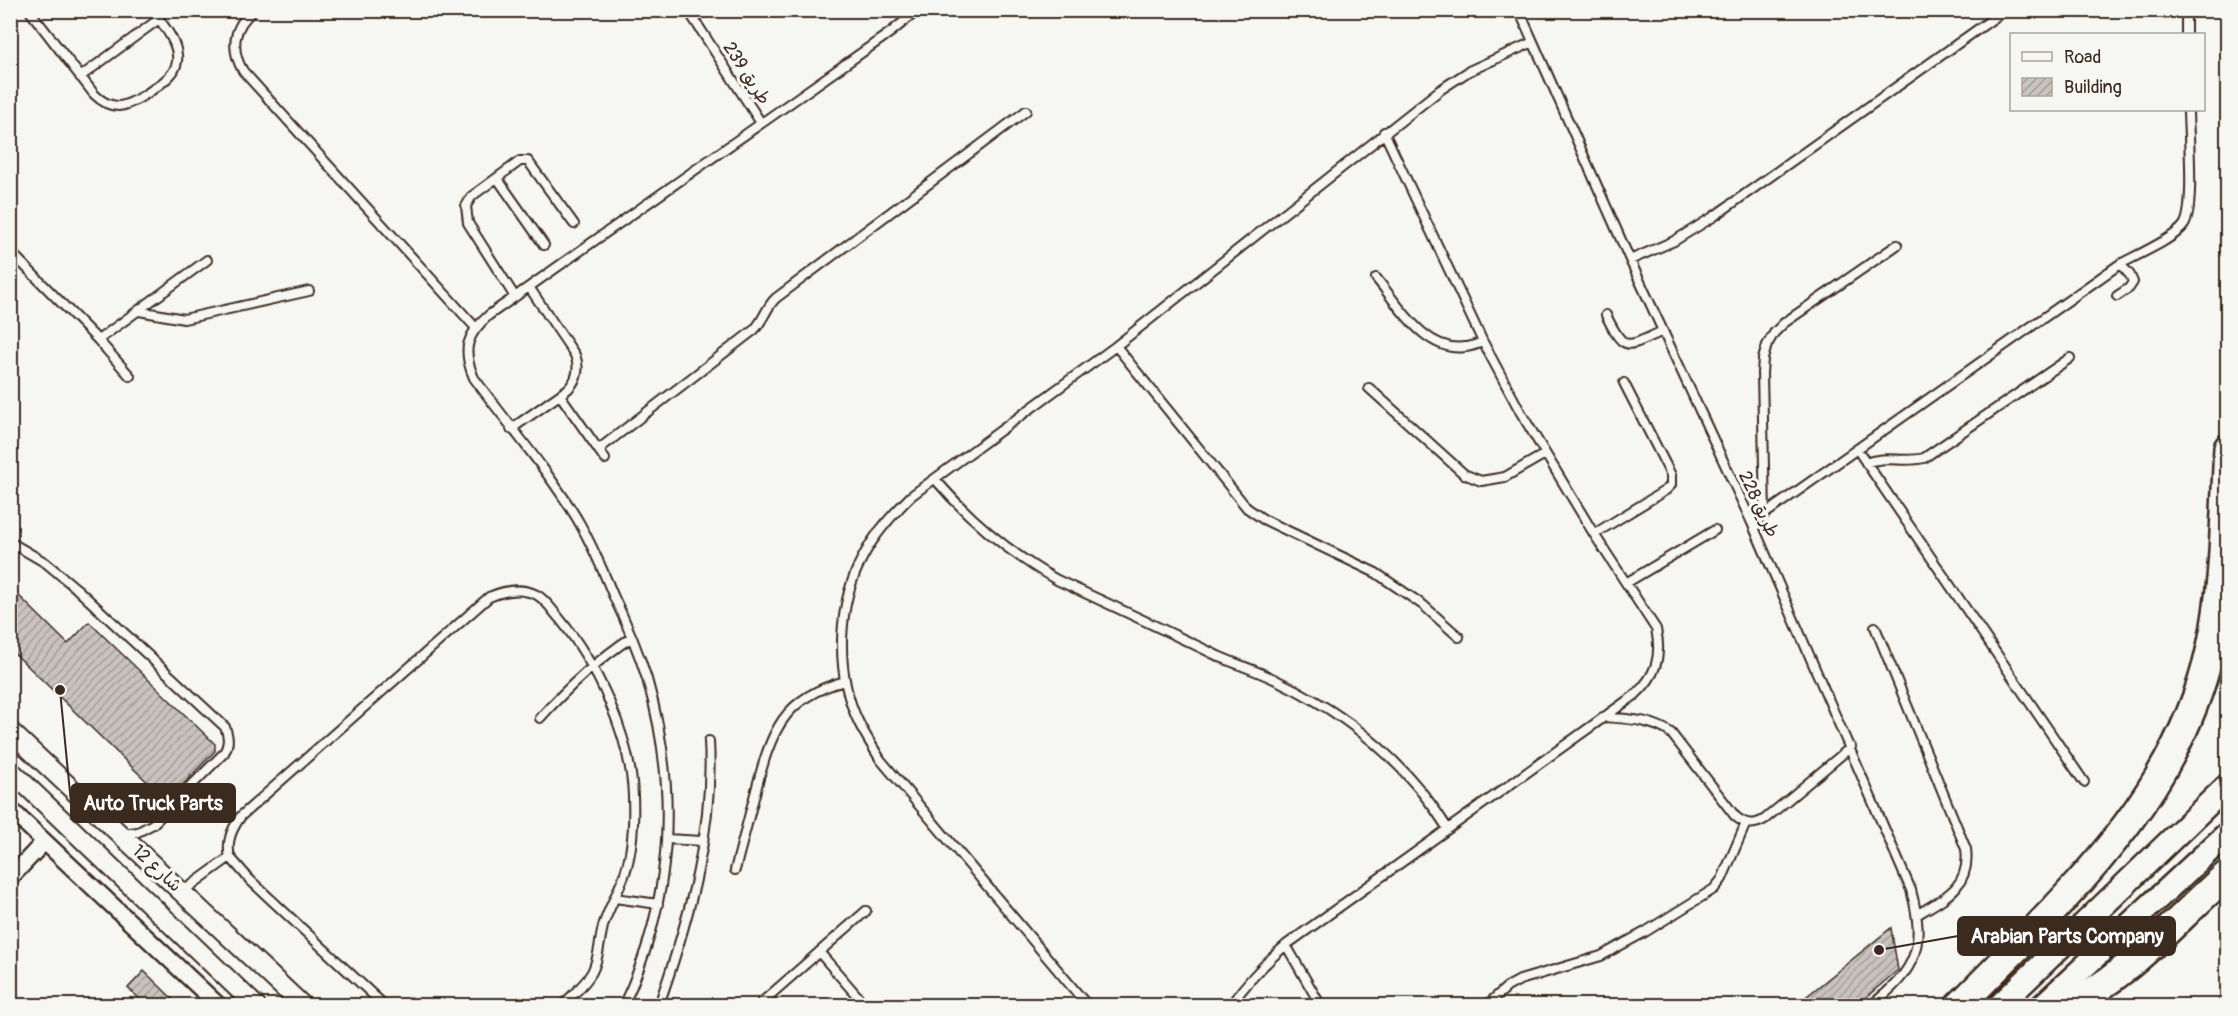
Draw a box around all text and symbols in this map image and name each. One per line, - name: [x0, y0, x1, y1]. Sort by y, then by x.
- legend: [2010, 33, 2205, 111]
- street label: طريق 239: [718, 37, 775, 109]
- text: Road: [2064, 46, 2101, 69]
- text: Building: [2064, 76, 2122, 99]
- street label: طريق 228: [1733, 467, 1784, 541]
- callout: Auto Truck Parts: [71, 784, 235, 822]
- text: Auto Truck Parts: [83, 791, 223, 816]
- street label: شارع 12: [127, 840, 186, 897]
- callout: Arabian Parts Company: [1958, 917, 2175, 955]
- text: Arabian Parts Company: [1970, 924, 2164, 949]

